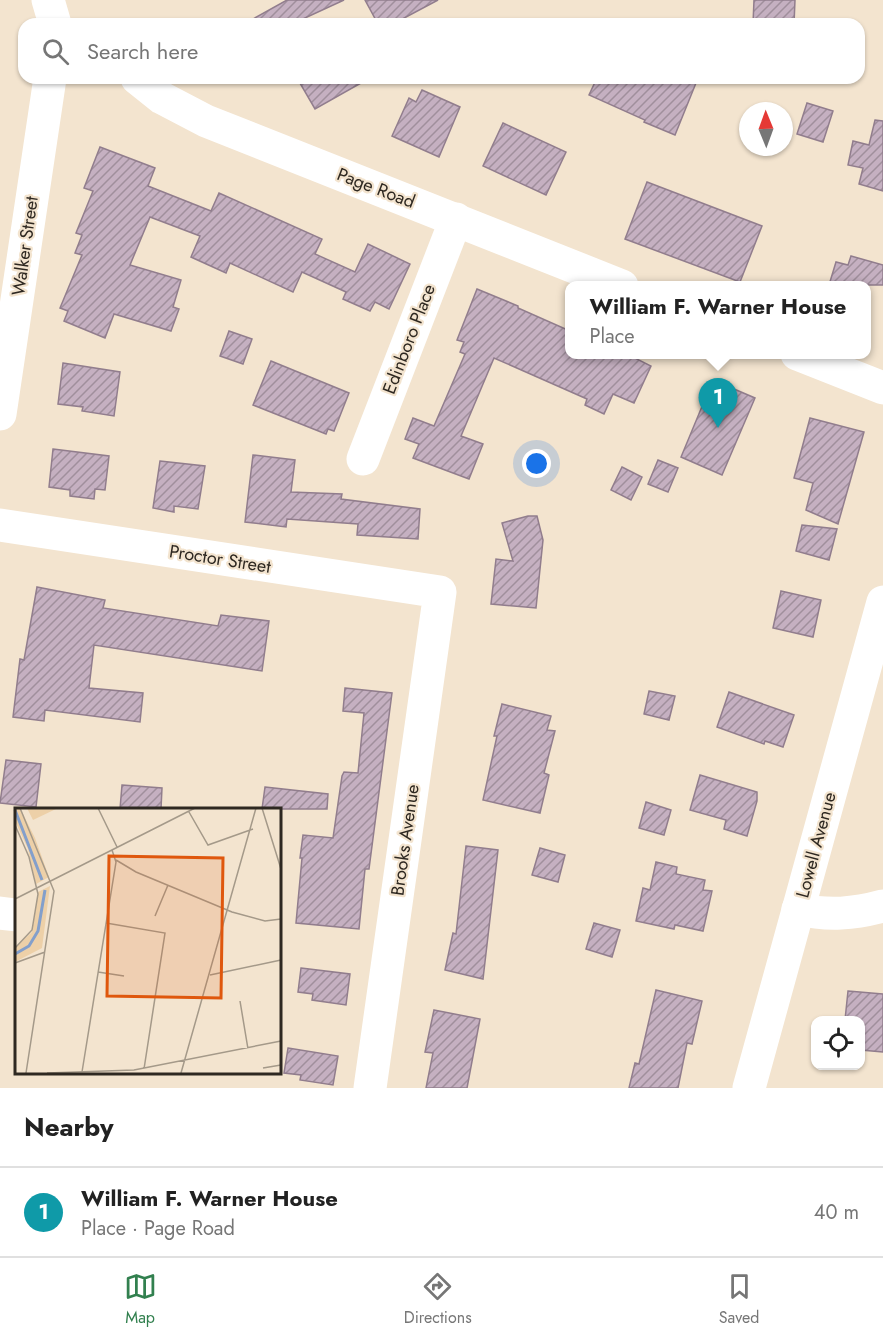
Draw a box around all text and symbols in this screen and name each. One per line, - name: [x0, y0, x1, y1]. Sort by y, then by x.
- search box: [18, 18, 865, 84]
- icon: search: [39, 35, 72, 68]
- text: Search here: [87, 35, 198, 67]
- north arrow: [739, 102, 793, 156]
- street label: Page Road: [333, 161, 419, 215]
- street label: Walker Street: [5, 194, 45, 297]
- street label: Edinboro Place: [376, 280, 442, 398]
- popup: [565, 281, 871, 359]
- text: William F. Warner House: [590, 290, 846, 322]
- text: Place: [590, 322, 635, 351]
- pin: 1: [698, 378, 738, 428]
- your location: [522, 449, 551, 478]
- street label: Proctor Street: [167, 538, 273, 580]
- street label: Brooks Avenue: [384, 783, 426, 897]
- street label: Lowell Avenue: [789, 789, 843, 901]
- inset map: [15, 808, 280, 1073]
- map controls: [811, 1016, 865, 1070]
- button: locate: [811, 1016, 865, 1070]
- text: Nearby: [24, 1108, 113, 1146]
- text: William F. Warner House: [81, 1182, 338, 1214]
- text: 1: [38, 1198, 49, 1227]
- text: 40 m: [814, 1198, 859, 1227]
- text: Place · Page Road: [81, 1214, 235, 1243]
- tab: Map: [124, 1270, 157, 1329]
- tab: Directions: [404, 1270, 472, 1329]
- tab: Saved: [719, 1270, 759, 1329]

